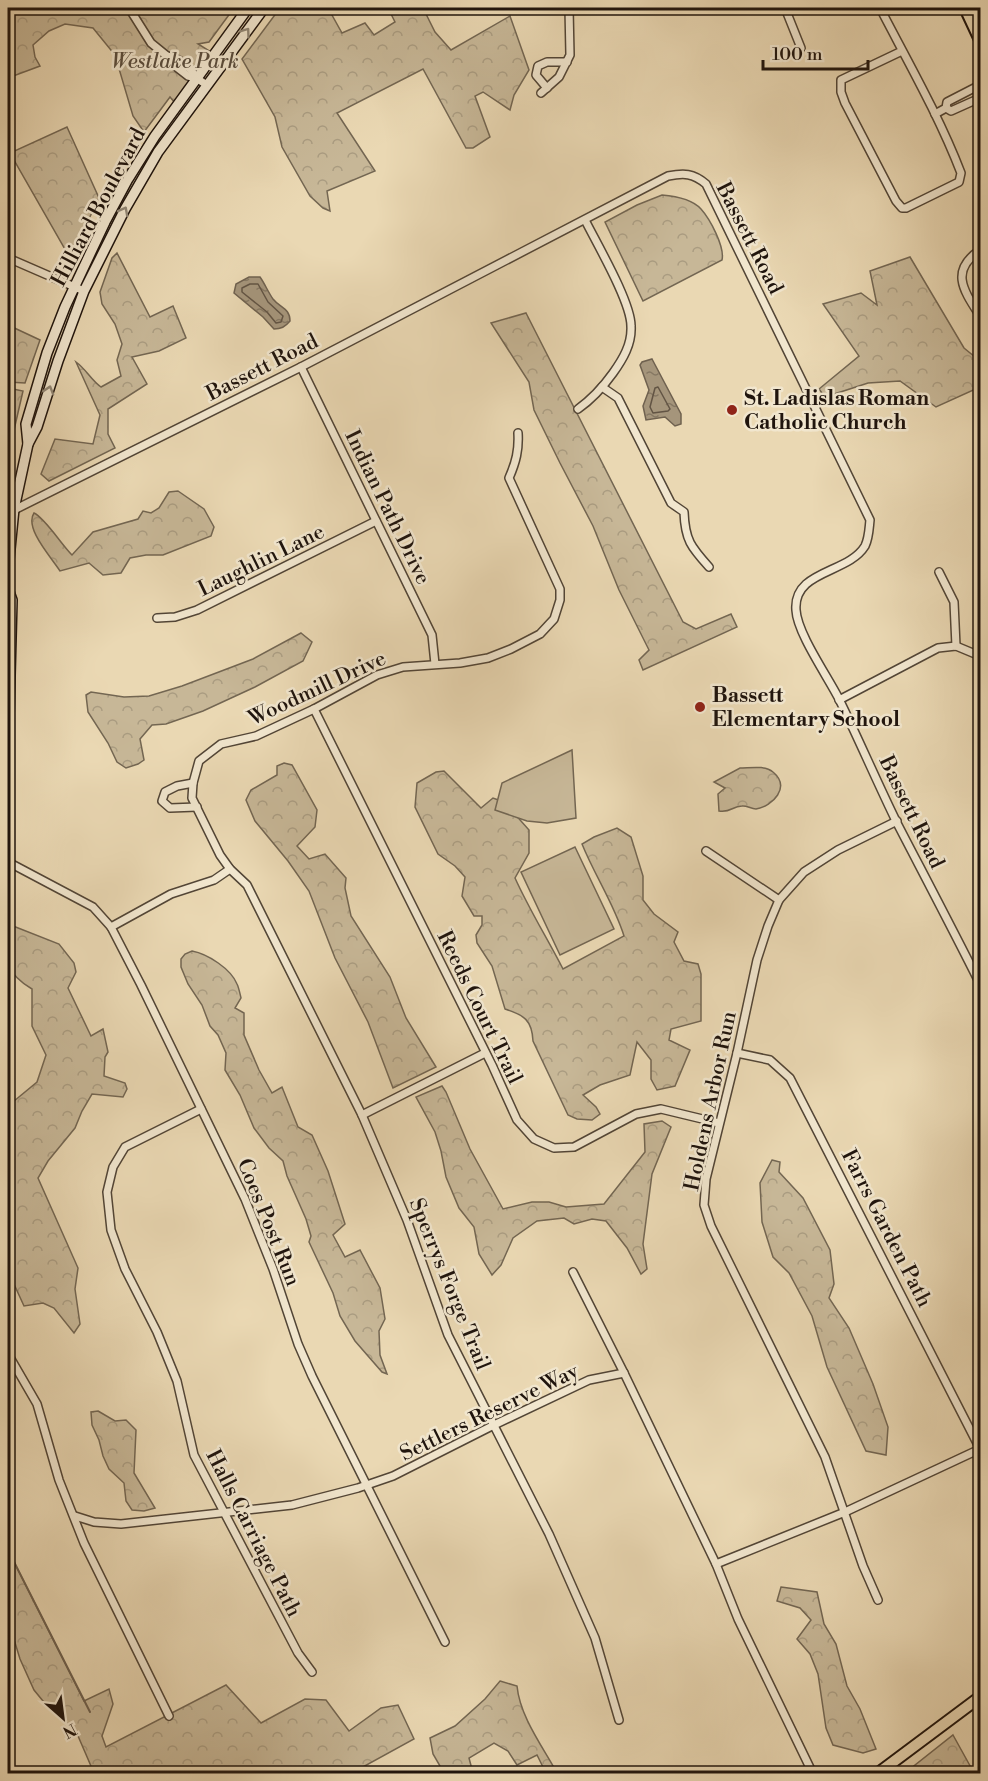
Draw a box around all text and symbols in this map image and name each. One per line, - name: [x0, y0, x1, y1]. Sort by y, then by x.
- one-way arrow: [239, 28, 250, 39]
- scale bar: [763, 33, 868, 71]
- text: 100 m: [772, 43, 823, 66]
- park label: Westlake Park: [111, 49, 239, 75]
- street label: Hilliard Boulevard: [46, 124, 152, 291]
- street label: Bassett Road: [709, 177, 788, 299]
- one-way arrow: [117, 206, 128, 217]
- street label: Bassett Road: [201, 329, 323, 408]
- one-way arrow: [42, 385, 54, 396]
- place label: St. Ladislas Roman Catholic Church: [744, 386, 929, 436]
- marker: St. Ladislas Roman Catholic Church: [725, 403, 739, 417]
- street label: Indian Path Drive: [338, 426, 436, 589]
- street label: Laughlin Lane: [194, 519, 329, 603]
- street label: Woodmill Drive: [244, 646, 390, 733]
- place label: Bassett Elementary School: [712, 683, 900, 733]
- marker: Bassett Elementary School: [693, 700, 707, 714]
- street label: Bassett Road: [872, 751, 950, 873]
- street label: Reeds Court Trail: [431, 927, 527, 1088]
- street label: Holdens Arbor Run: [679, 1009, 743, 1193]
- street label: Farrs Garden Path: [835, 1145, 937, 1312]
- street label: Coes Post Run: [231, 1155, 306, 1290]
- street label: Sperrys Forge Trail: [403, 1195, 495, 1374]
- street label: Settlers Reserve Way: [396, 1358, 584, 1467]
- street label: Halls Carriage Path: [200, 1445, 307, 1622]
- north arrow: [33, 1688, 93, 1748]
- text: N: [59, 1719, 80, 1742]

